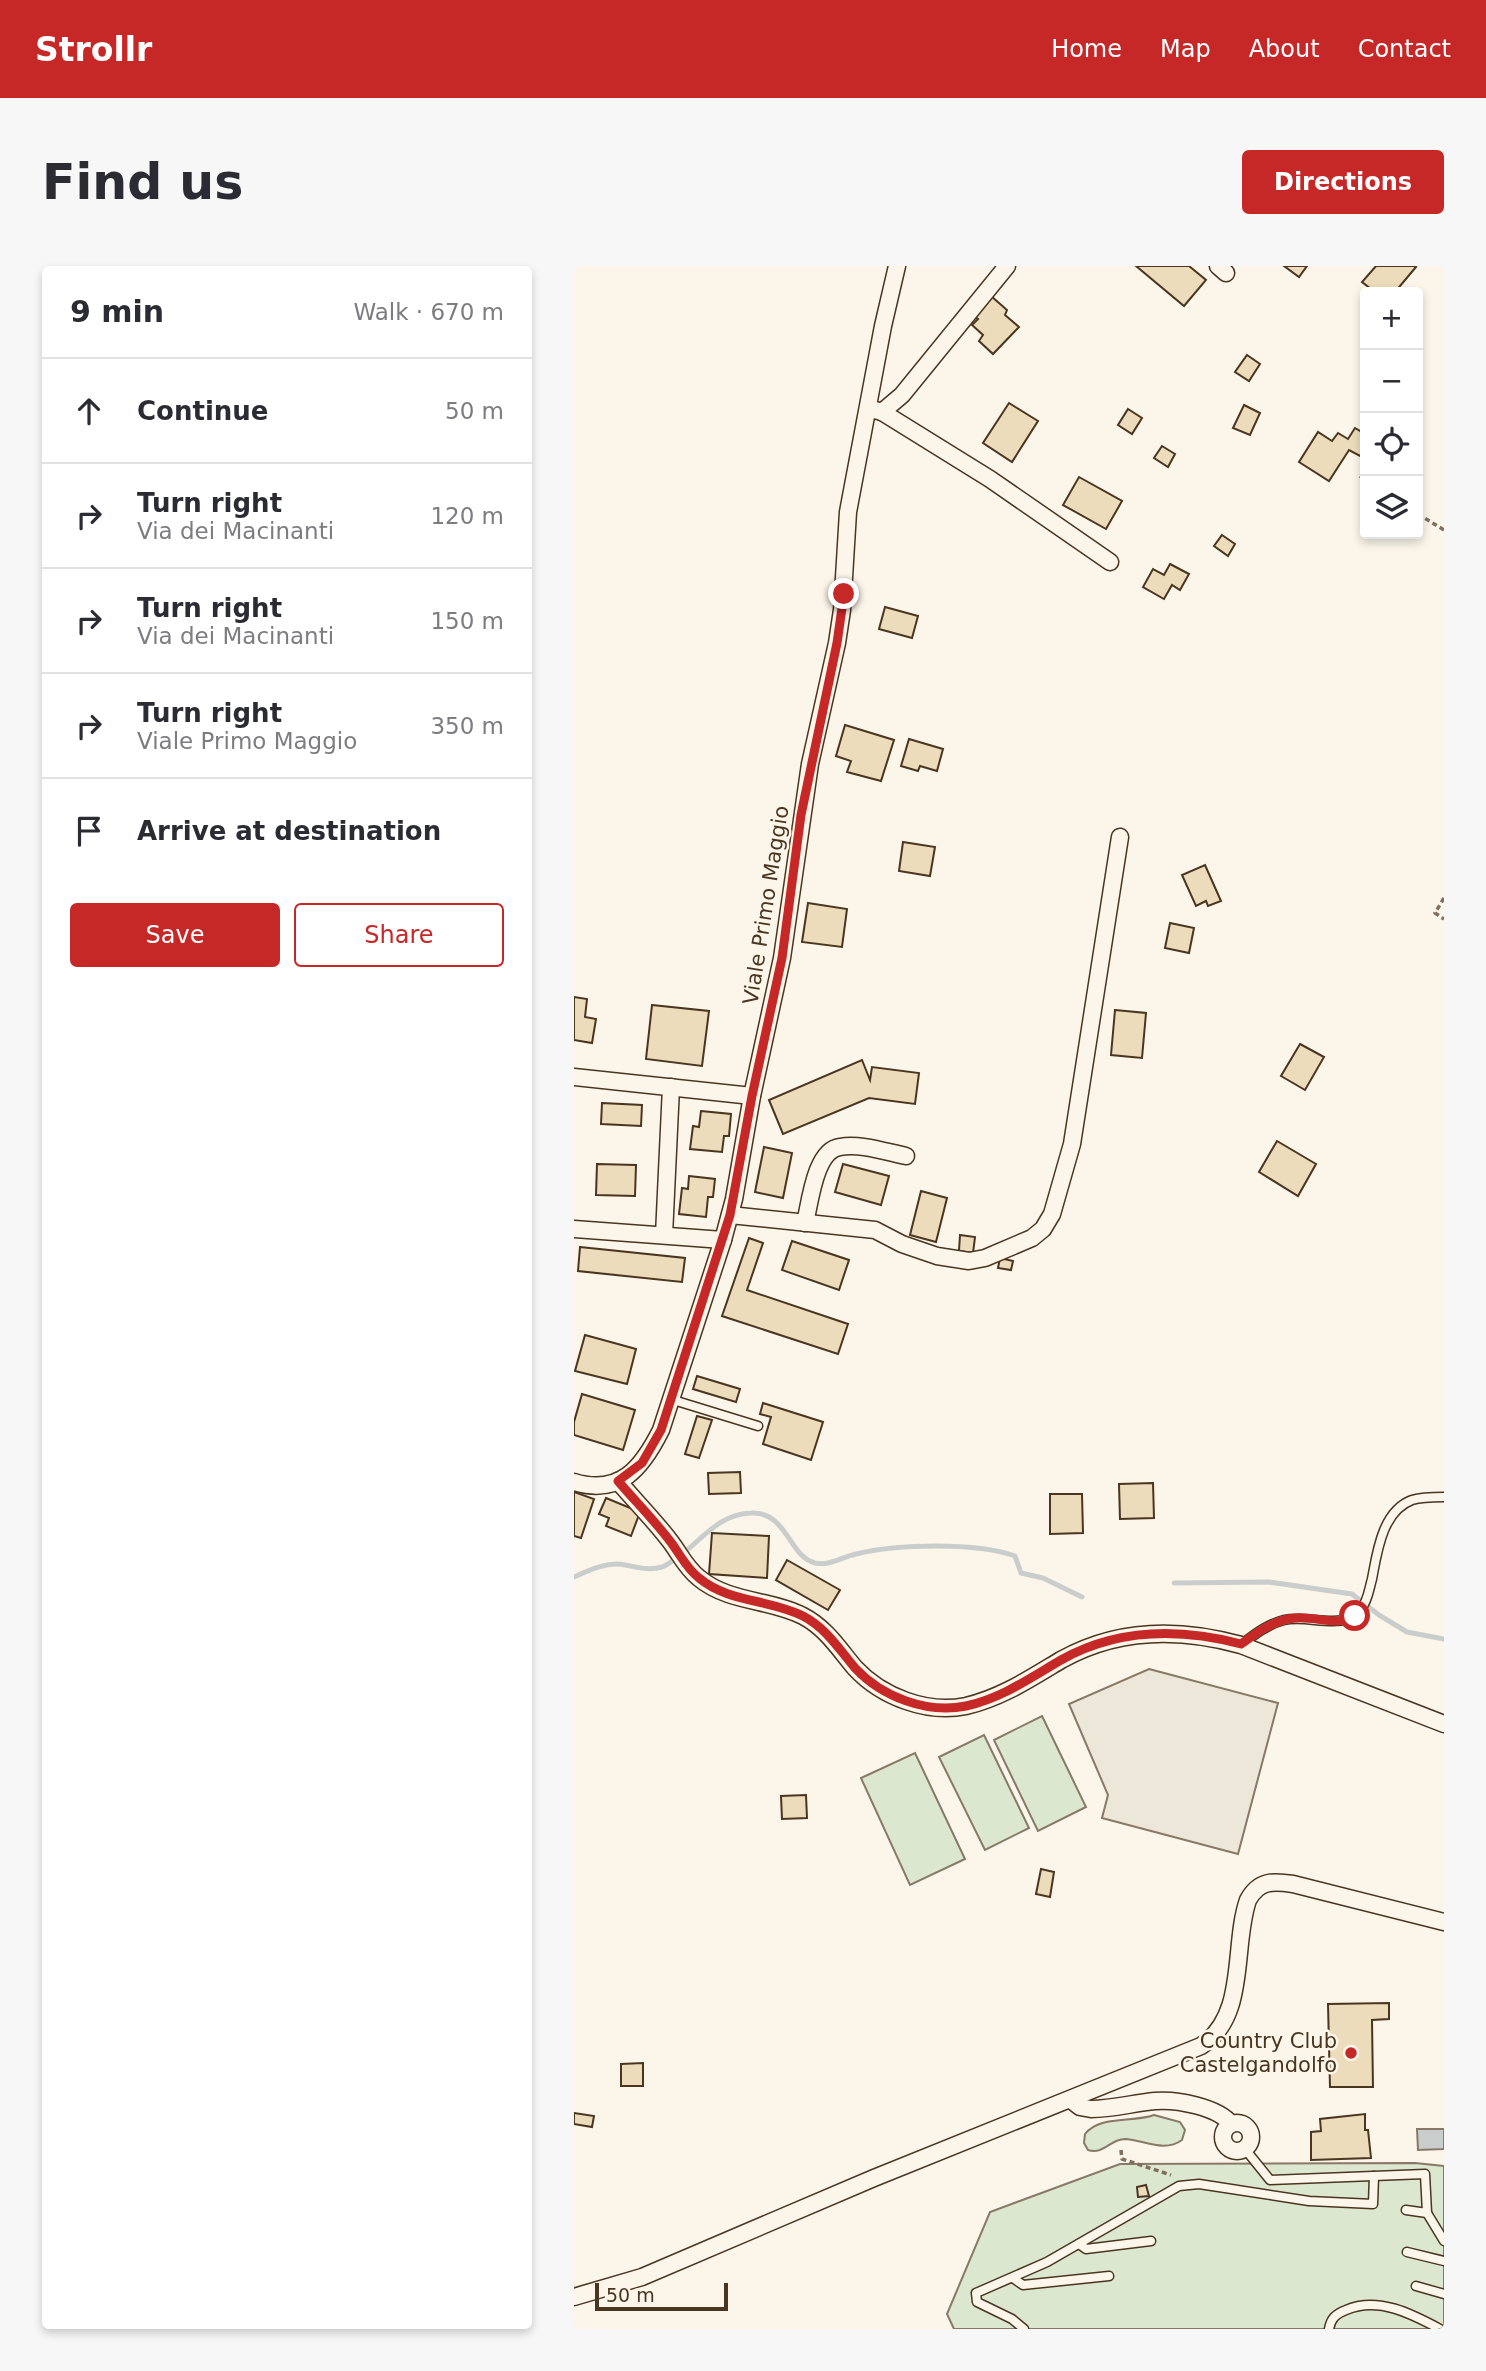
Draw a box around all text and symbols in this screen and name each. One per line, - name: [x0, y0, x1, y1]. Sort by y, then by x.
- text: Strollr: [35, 30, 152, 69]
- text: Home: [1051, 35, 1122, 63]
- text: Map: [1160, 35, 1211, 63]
- text: About: [1249, 35, 1320, 63]
- text: Contact: [1358, 35, 1451, 63]
- button: Directions: [1242, 150, 1444, 214]
- text: Find us: [42, 154, 243, 211]
- map controls: [1360, 287, 1423, 539]
- button: +: [1360, 287, 1423, 350]
- text: 9 min: [70, 294, 164, 329]
- text: Walk · 670 m: [353, 299, 504, 325]
- button: −: [1360, 350, 1423, 413]
- icon: ahead: [70, 392, 108, 430]
- text: Continue: [137, 396, 268, 426]
- text: 50 m: [445, 398, 504, 424]
- button: locate: [1360, 413, 1423, 476]
- button: layers: [1360, 476, 1423, 539]
- text: Turn right: [137, 488, 282, 518]
- icon: right: [70, 497, 108, 535]
- text: 120 m: [430, 503, 504, 529]
- text: Via dei Macinanti: [137, 518, 334, 544]
- route end: [828, 578, 859, 609]
- text: Turn right: [137, 593, 282, 623]
- icon: right: [70, 602, 108, 640]
- text: 150 m: [430, 608, 504, 634]
- text: Via dei Macinanti: [137, 623, 334, 649]
- text: Turn right: [137, 698, 282, 728]
- icon: right: [70, 707, 108, 745]
- text: 350 m: [430, 713, 504, 739]
- text: Viale Primo Maggio: [137, 728, 357, 754]
- street label: Viale Primo Maggio: [738, 804, 794, 1006]
- icon: arrive: [70, 812, 108, 850]
- text: Arrive at destination: [137, 816, 441, 846]
- button: Save: [70, 903, 280, 967]
- button: Share: [294, 903, 504, 967]
- route start: [1339, 1600, 1370, 1631]
- place label: Country Club Castelgandolfo: [1180, 2029, 1337, 2077]
- marker: Country Club Castelgandolfo: [1343, 2045, 1359, 2061]
- scale bar: [595, 2280, 728, 2312]
- text: 50 m: [606, 2284, 655, 2306]

